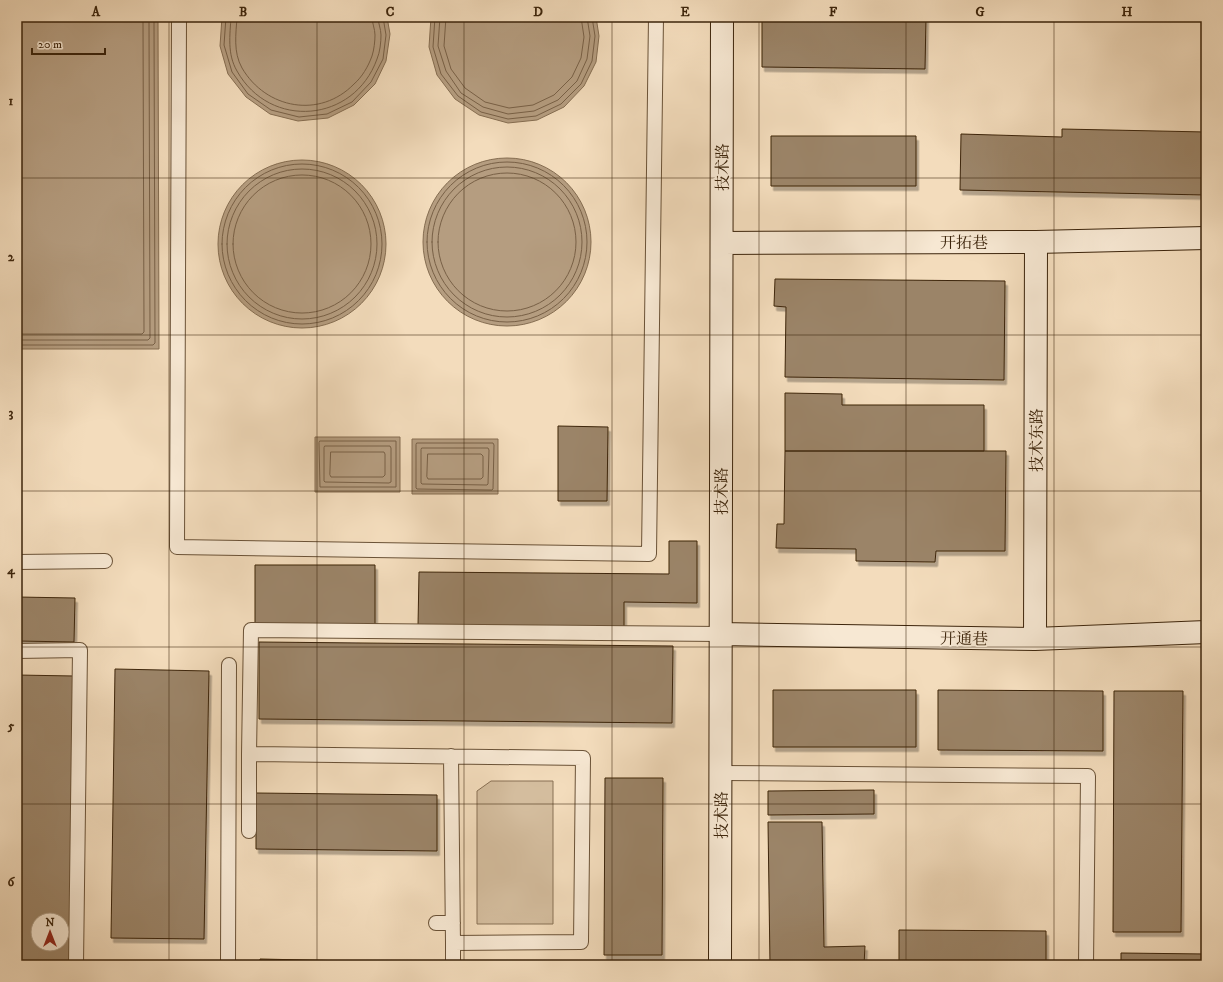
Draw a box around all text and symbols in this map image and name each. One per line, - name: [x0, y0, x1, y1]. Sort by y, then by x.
- text: A: [91, 4, 101, 20]
- text: B: [239, 4, 247, 20]
- text: C: [386, 4, 395, 20]
- text: D: [533, 4, 543, 20]
- text: E: [680, 4, 690, 20]
- text: F: [829, 4, 838, 20]
- text: G: [975, 4, 985, 20]
- text: H: [1122, 4, 1133, 20]
- scale bar: [32, 30, 105, 56]
- text: 20 m: [38, 37, 62, 52]
- text: 1: [9, 93, 14, 109]
- street label: 技术路: [713, 143, 733, 191]
- street label: 开拓巷: [940, 233, 988, 253]
- text: 2: [8, 249, 15, 265]
- text: 3: [9, 405, 14, 421]
- street label: 技术东路: [1027, 408, 1047, 472]
- street label: 技术路: [712, 467, 732, 515]
- text: 4: [6, 562, 15, 579]
- street label: 开通巷: [940, 629, 988, 649]
- text: 5: [7, 718, 15, 734]
- street label: 技术路: [712, 791, 732, 839]
- text: 6: [8, 874, 16, 890]
- north arrow: [30, 912, 70, 952]
- text: N: [45, 916, 55, 930]

